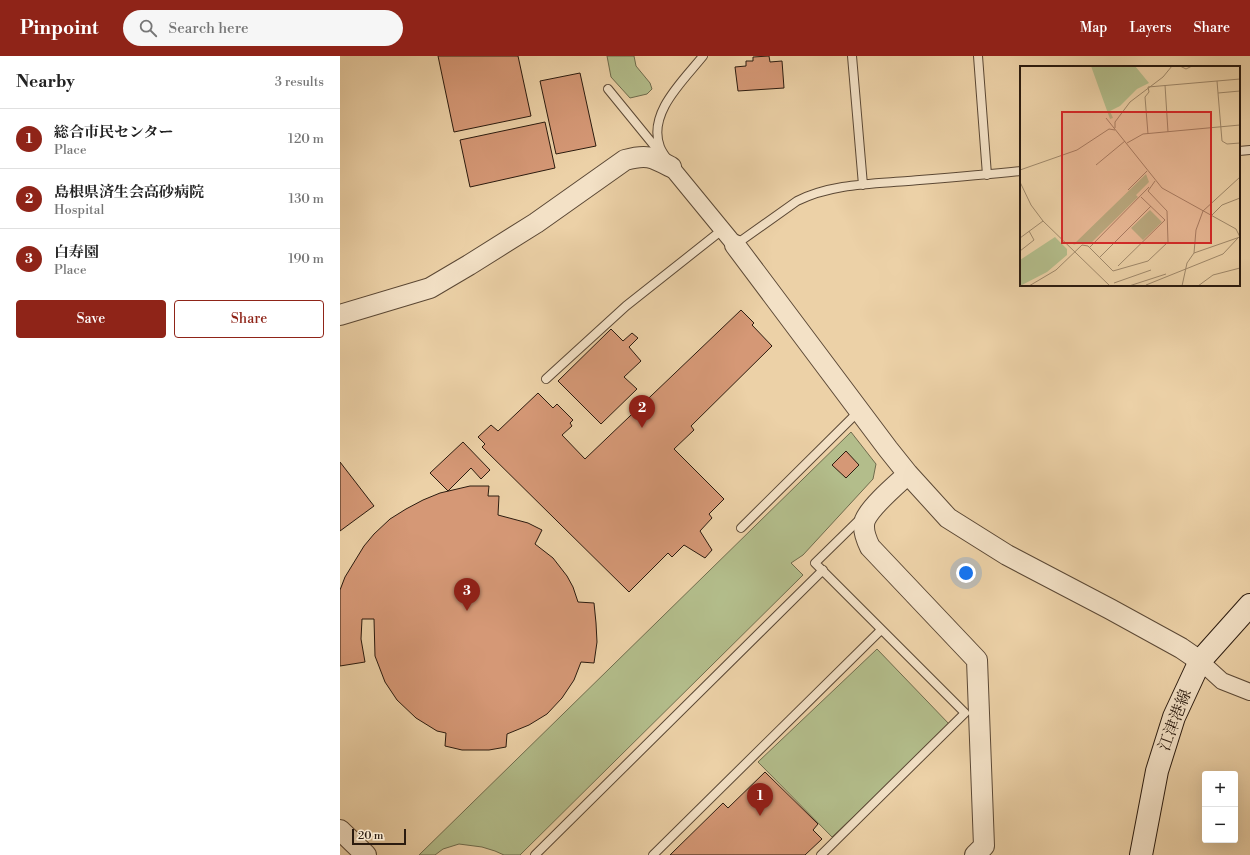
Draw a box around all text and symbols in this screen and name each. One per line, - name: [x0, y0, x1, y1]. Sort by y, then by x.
- search box: [123, 10, 403, 46]
- text: Pinpoint: [20, 16, 99, 40]
- icon: search: [137, 17, 159, 39]
- text: Search here: [169, 19, 249, 38]
- text: Map: [1080, 19, 1107, 37]
- text: Layers: [1129, 19, 1172, 37]
- text: Share: [1194, 19, 1230, 37]
- inset map: [1020, 66, 1240, 286]
- text: Nearby: [16, 71, 75, 93]
- text: 3 results: [275, 74, 324, 90]
- text: 総合市民センター: [54, 123, 173, 142]
- text: 1: [26, 131, 32, 147]
- text: 120 m: [288, 131, 324, 147]
- text: Place: [54, 142, 86, 158]
- text: 島根県済生会高砂病院: [54, 183, 204, 202]
- text: 2: [25, 191, 33, 207]
- text: 130 m: [289, 191, 324, 207]
- text: Hospital: [54, 202, 104, 218]
- text: 白寿園: [54, 243, 99, 262]
- text: 3: [25, 251, 33, 267]
- text: 190 m: [288, 251, 324, 267]
- text: Place: [54, 262, 86, 278]
- button: Save: [16, 300, 166, 338]
- button: Share: [174, 300, 324, 338]
- pin: 2: [629, 395, 655, 428]
- your location: [956, 563, 976, 583]
- pin: 3: [454, 578, 480, 611]
- street label: 江津港線: [1154, 687, 1196, 753]
- map controls: [1202, 771, 1238, 843]
- button: +: [1202, 771, 1238, 807]
- pin: 1: [747, 783, 773, 816]
- button: −: [1202, 807, 1238, 843]
- scale bar: [352, 827, 406, 846]
- text: 20 m: [358, 829, 383, 843]

